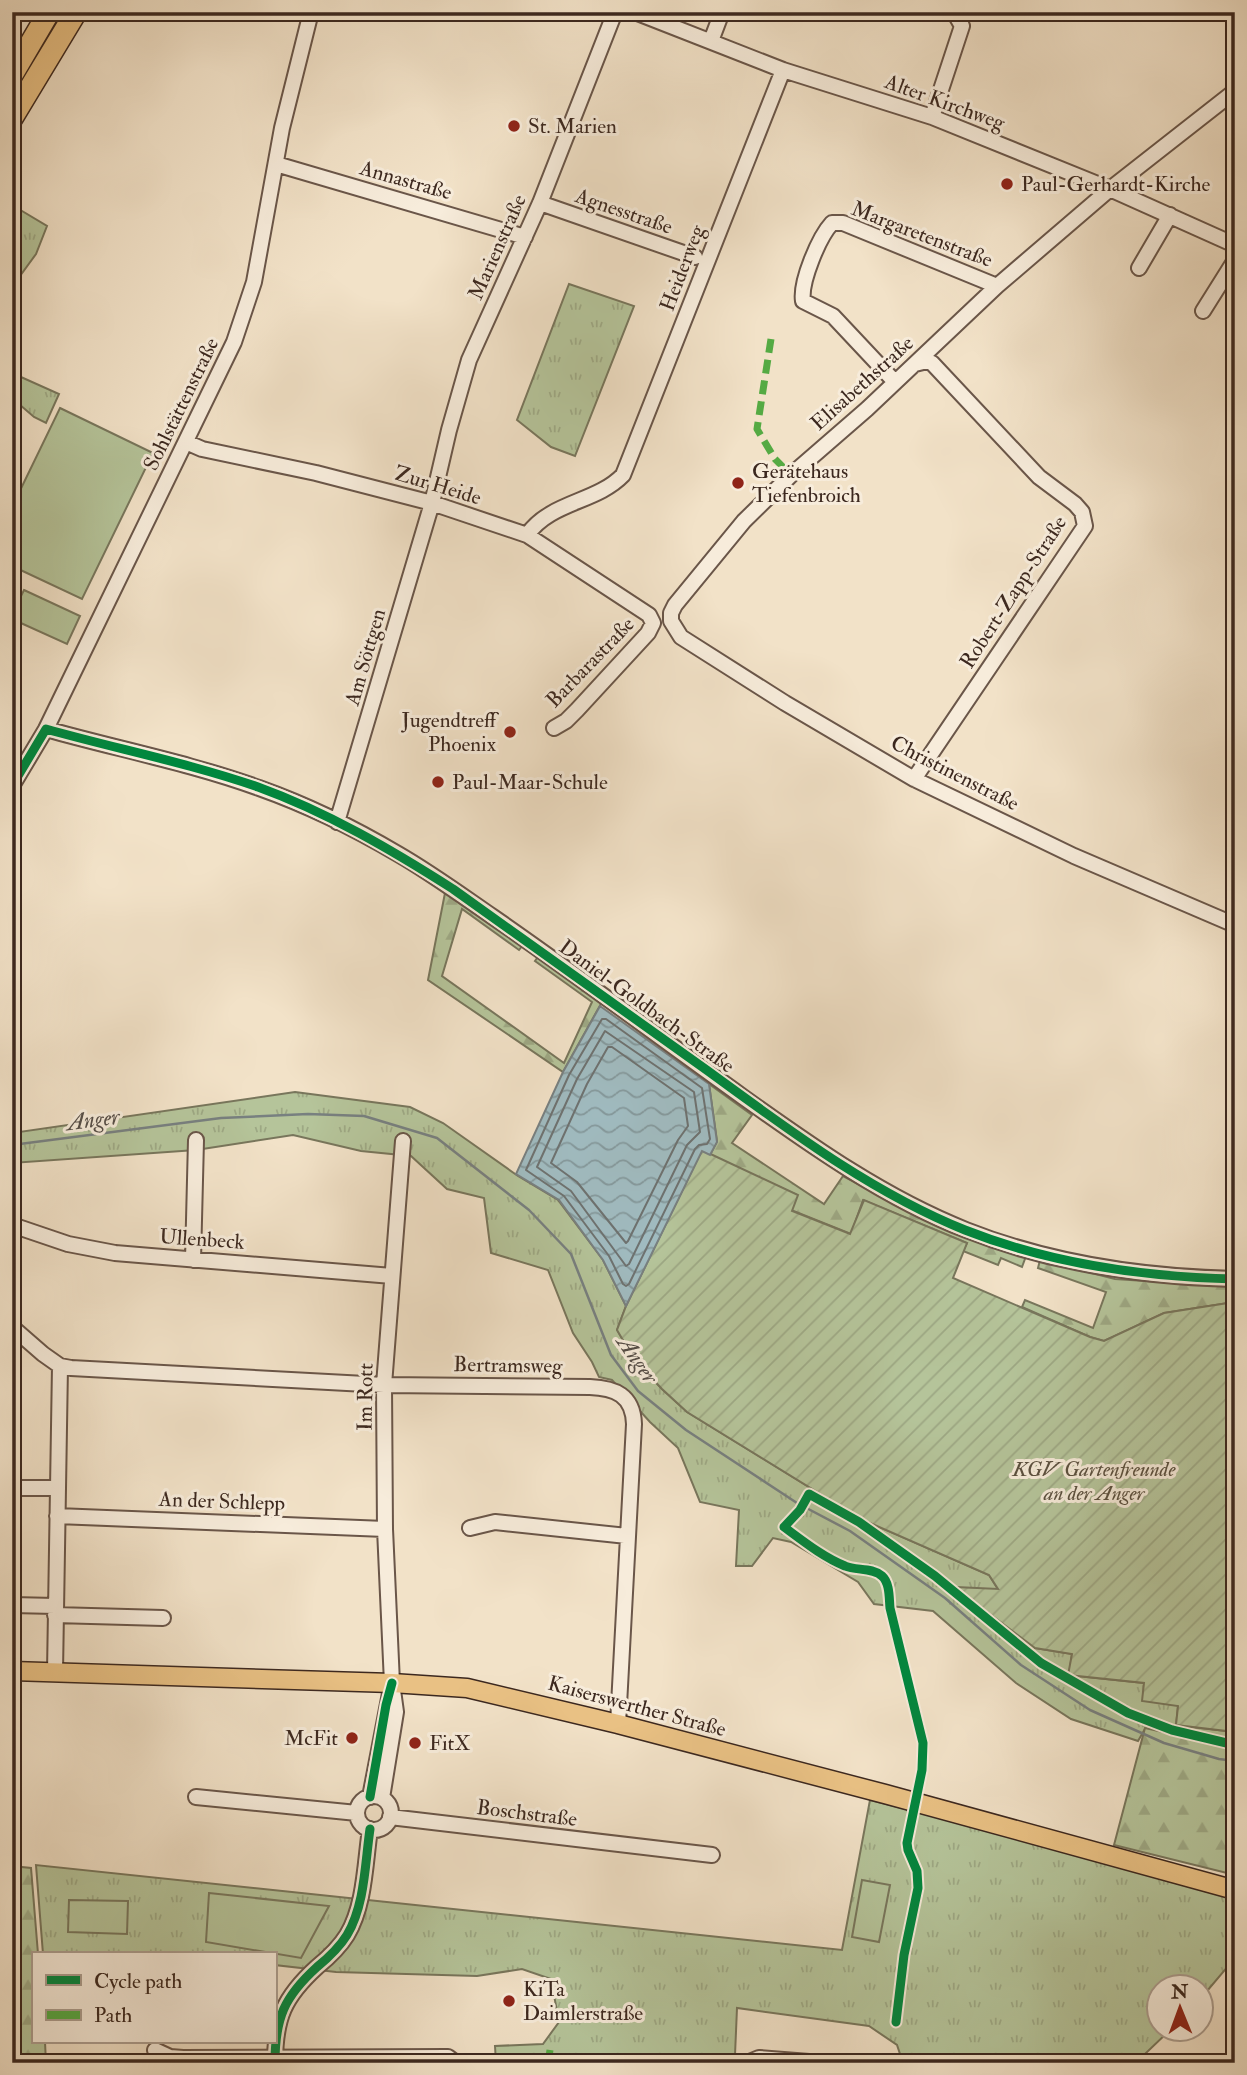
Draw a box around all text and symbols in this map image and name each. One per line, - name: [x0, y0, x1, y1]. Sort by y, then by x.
- street label: Alter Kirchweg: [880, 68, 1009, 137]
- place label: St. Marien: [528, 113, 617, 140]
- marker: St. Marien: [506, 118, 522, 134]
- street label: Annastraße: [356, 154, 455, 207]
- place label: Paul-Gerhardt-Kirche: [1021, 171, 1210, 198]
- marker: Paul-Gerhardt-Kirche: [999, 176, 1015, 192]
- street label: Agnesstraße: [571, 182, 676, 241]
- street label: Marienstraße: [462, 190, 533, 304]
- street label: Margaretenstraße: [847, 195, 996, 274]
- street label: Heiderweg: [654, 221, 711, 315]
- street label: Elisabethstraße: [805, 330, 920, 437]
- street label: Sohlstättenstraße: [138, 333, 225, 475]
- place label: Gerätehaus Tiefenbroich: [752, 458, 861, 509]
- street label: Zur Heide: [391, 460, 485, 511]
- marker: Gerätehaus Tiefenbroich: [730, 475, 746, 491]
- street label: Robert-Zapp-Straße: [954, 510, 1073, 674]
- street label: Am Söttgen: [339, 605, 392, 710]
- street label: Barbarastraße: [540, 611, 641, 714]
- place label: Jugendtreff Phoenix: [401, 707, 500, 758]
- marker: Jugendtreff Phoenix: [502, 724, 518, 740]
- street label: Christinenstraße: [886, 730, 1024, 817]
- place label: Paul-Maar-Schule: [452, 769, 608, 796]
- marker: Paul-Maar-Schule: [430, 774, 446, 790]
- street label: Daniel-Goldbach-Straße: [554, 934, 740, 1079]
- water label: Anger: [62, 1102, 123, 1137]
- street label: Ullenbeck: [158, 1223, 246, 1256]
- water label: Anger: [609, 1327, 665, 1390]
- street label: Bertramsweg: [453, 1351, 563, 1380]
- street label: Im Rott: [351, 1363, 380, 1431]
- park label: KGV Gartenfreunde an der Anger: [1012, 1456, 1176, 1507]
- street label: An der Schlepp: [157, 1486, 286, 1517]
- street label: Kaiserswerther Straße: [545, 1670, 729, 1743]
- place label: McFit: [284, 1725, 338, 1752]
- marker: McFit: [344, 1730, 360, 1746]
- place label: FitX: [429, 1730, 471, 1757]
- marker: FitX: [407, 1735, 423, 1751]
- street label: Boschstraße: [475, 1794, 579, 1833]
- legend: [32, 1952, 276, 2044]
- text: Cycle path: [94, 1968, 182, 1995]
- north arrow: [1146, 1974, 1216, 2044]
- place label: KiTa Daimlerstraße: [523, 1976, 643, 2027]
- text: N: [1170, 1980, 1189, 2004]
- marker: KiTa Daimlerstraße: [501, 1993, 517, 2009]
- text: Path: [94, 2002, 132, 2029]

